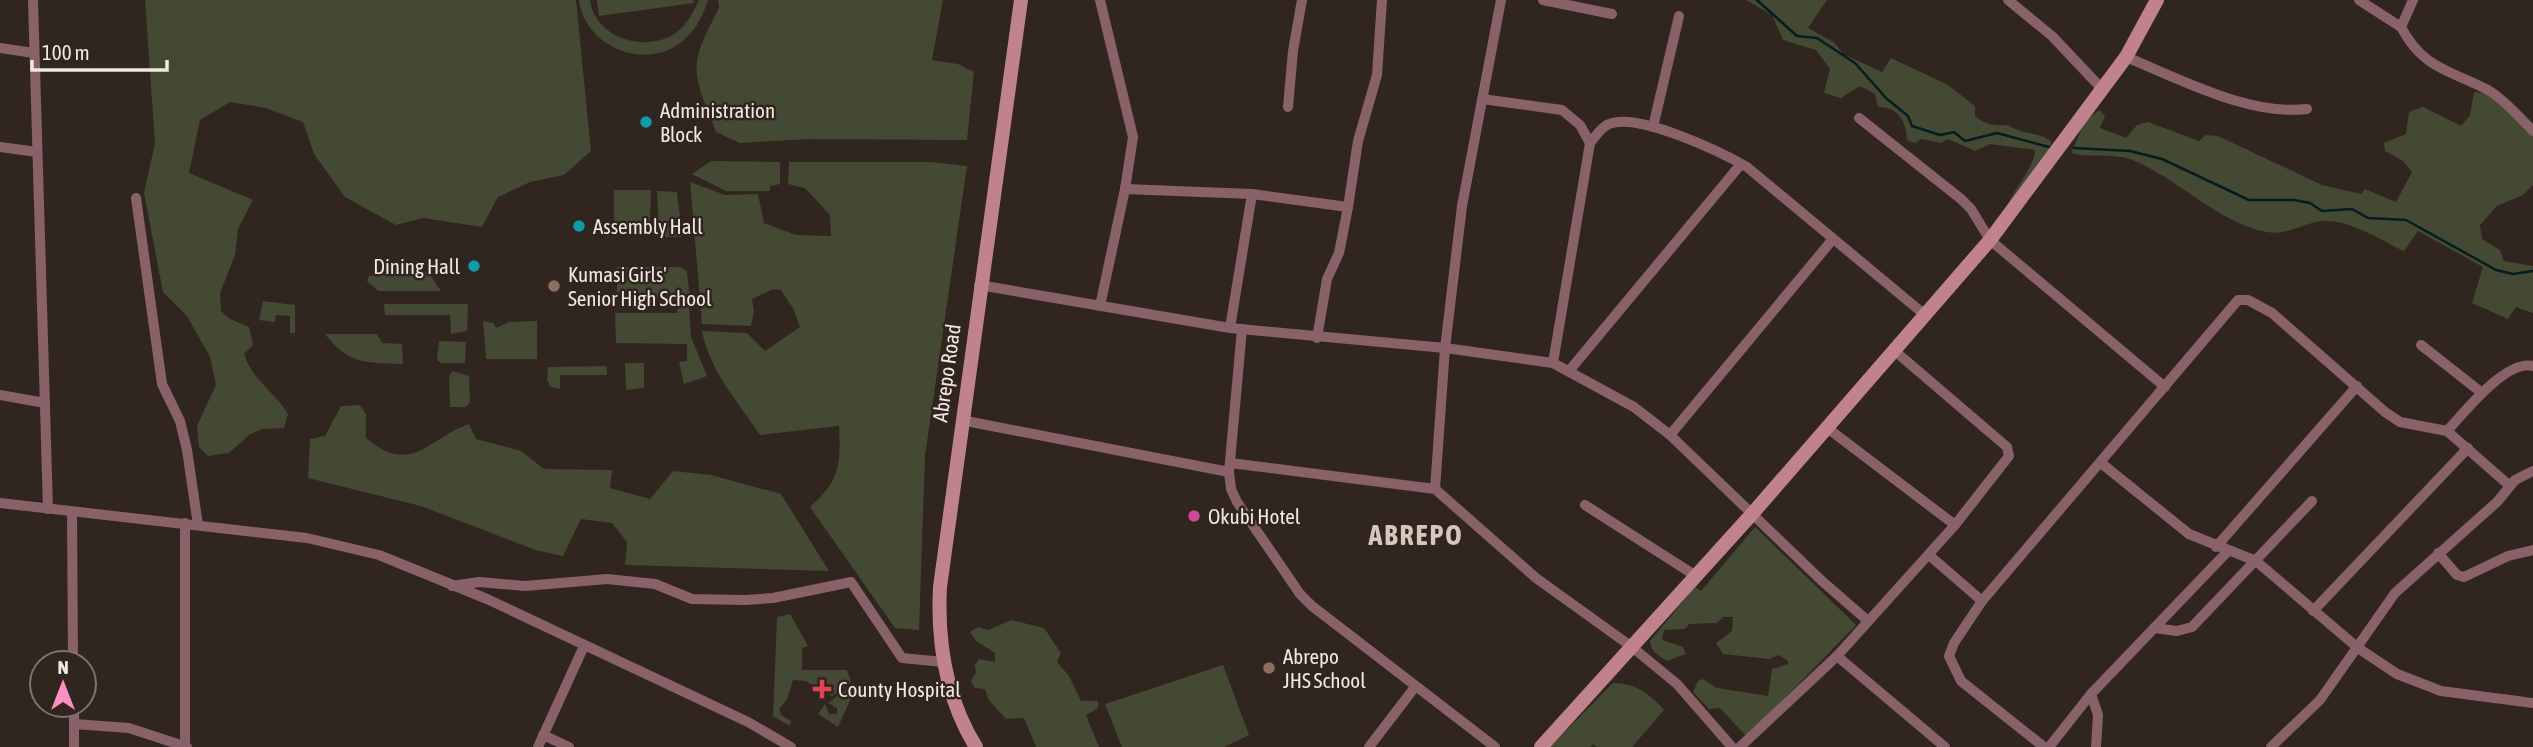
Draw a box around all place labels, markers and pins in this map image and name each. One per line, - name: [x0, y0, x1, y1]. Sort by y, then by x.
- place label: Administration Block: [660, 98, 775, 146]
- marker: Administration Block: [638, 114, 654, 130]
- place label: Assembly Hall: [593, 214, 703, 238]
- marker: Assembly Hall: [571, 218, 587, 234]
- place label: Dining Hall: [373, 254, 460, 278]
- marker: Dining Hall: [466, 258, 482, 274]
- place label: Kumasi Girls' Senior High School: [568, 262, 712, 310]
- marker: Kumasi Girls' Senior High School: [546, 278, 562, 294]
- place label: Okubi Hotel: [1208, 504, 1301, 528]
- marker: Okubi Hotel: [1186, 508, 1202, 524]
- place label: Abrepo JHS School: [1283, 644, 1366, 692]
- marker: Abrepo JHS School: [1261, 660, 1277, 676]
- place label: County Hospital: [838, 677, 961, 701]
- marker: County Hospital: [812, 679, 832, 699]

